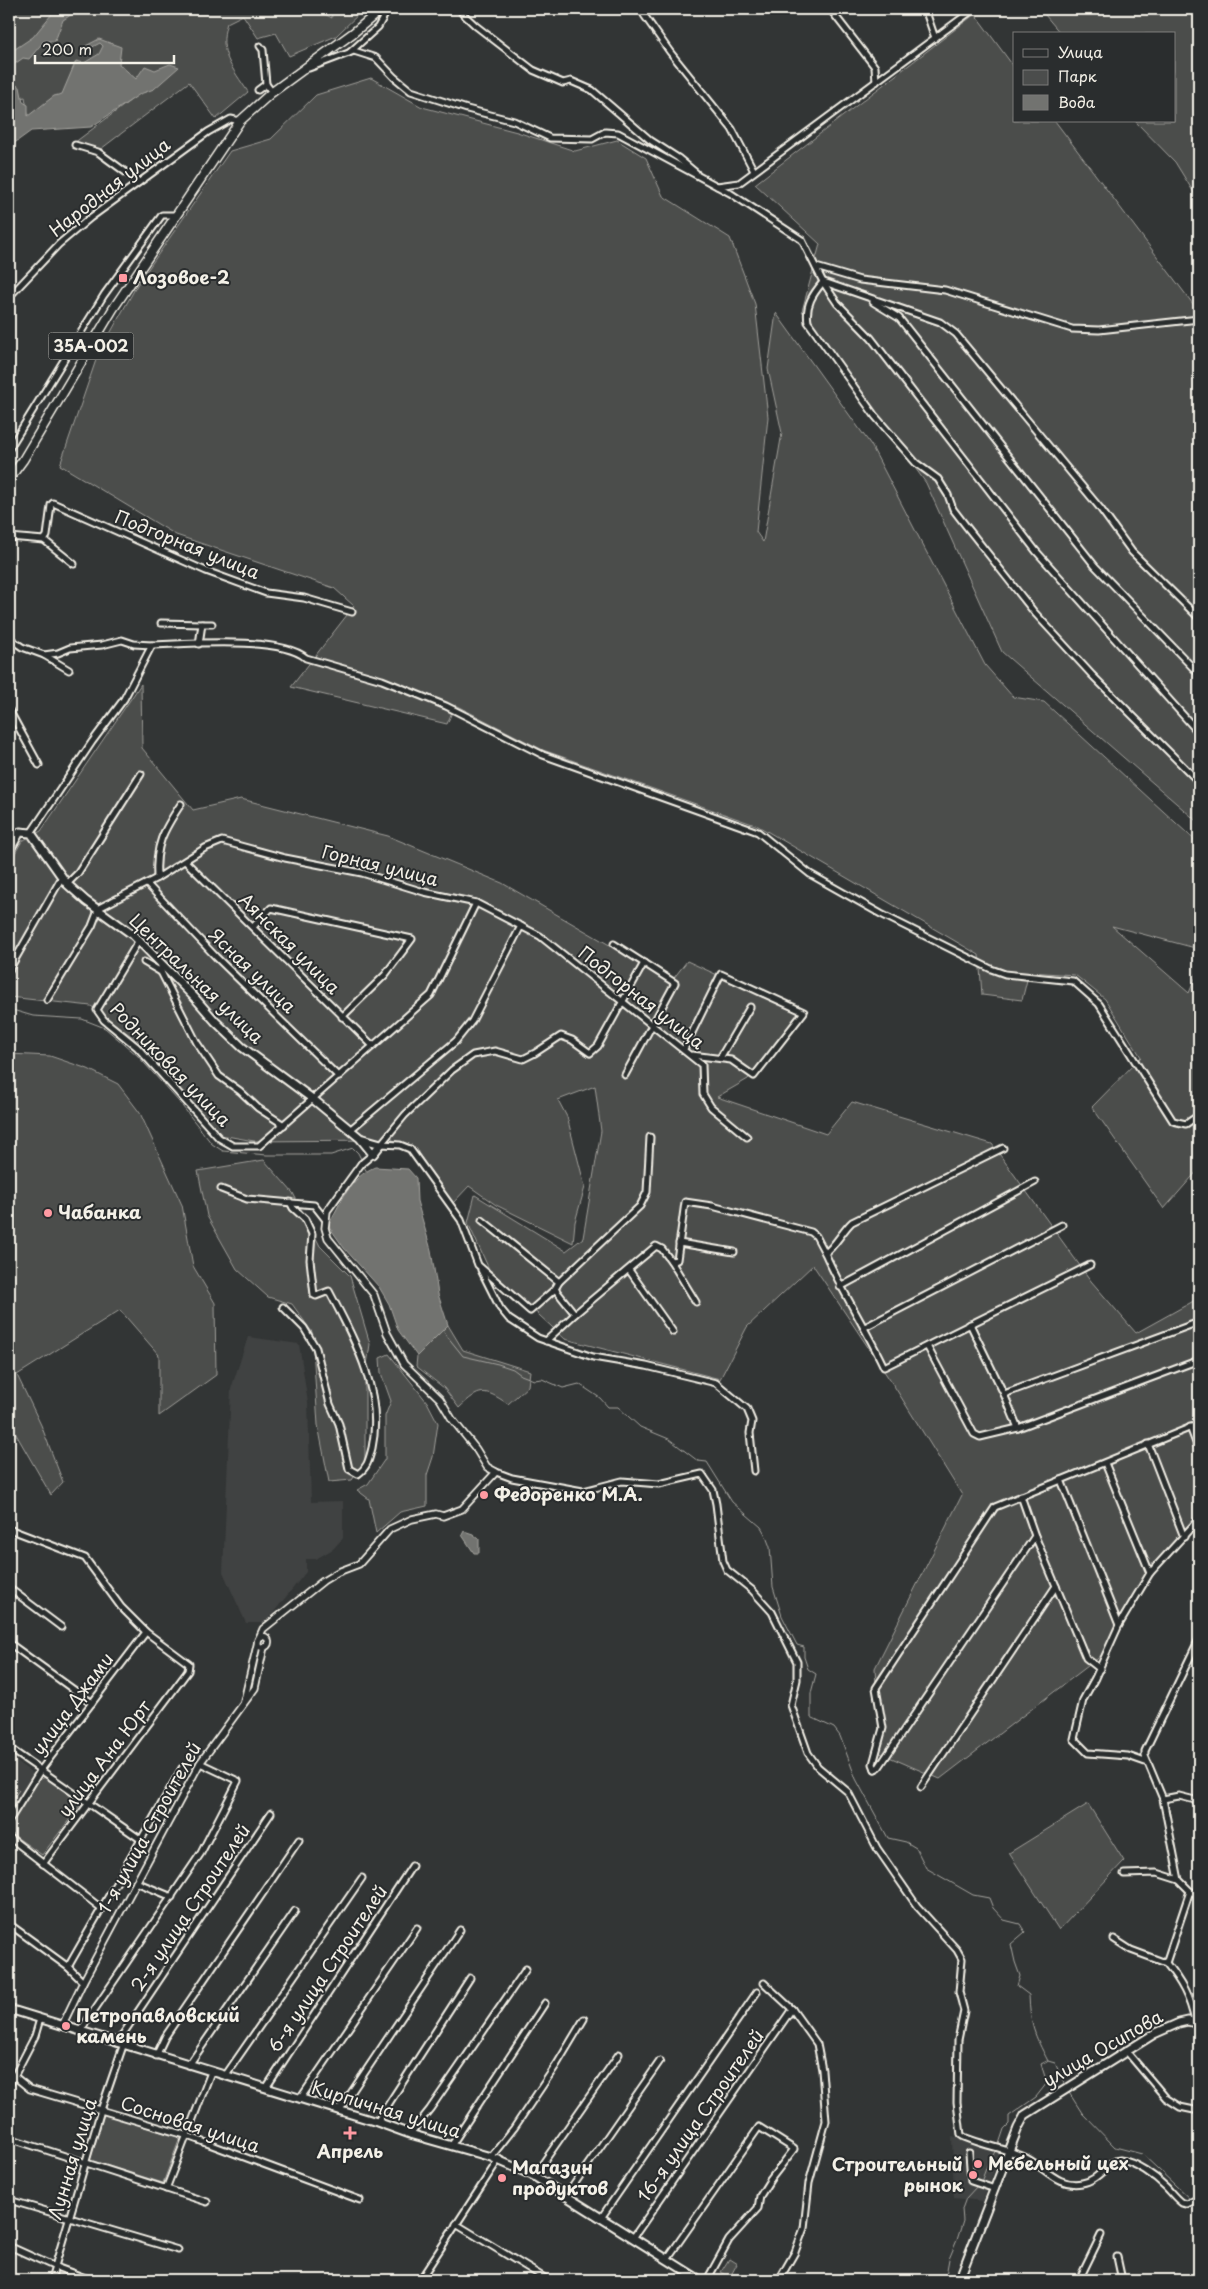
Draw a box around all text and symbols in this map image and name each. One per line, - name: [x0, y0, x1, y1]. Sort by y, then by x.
- scale bar: [35, 32, 174, 64]
- legend: [1013, 32, 1176, 122]
- text: 200 m: [42, 37, 92, 60]
- text: Улица: [1058, 40, 1103, 63]
- text: Парк: [1058, 64, 1097, 87]
- text: Вода: [1058, 90, 1096, 113]
- street label: Народная улица: [43, 130, 176, 243]
- place label: Лозовое-2: [133, 263, 230, 290]
- marker: Лозовое-2: [117, 272, 129, 284]
- road number: 35А-002: [48, 332, 134, 360]
- street label: Подгорная улица: [111, 502, 265, 585]
- street label: Горная улица: [319, 837, 442, 892]
- street label: Аянская улица: [233, 886, 347, 1000]
- street label: Центральная улица: [124, 907, 271, 1050]
- street label: Ясная улица: [203, 921, 303, 1019]
- street label: Подгорная улица: [573, 939, 711, 1055]
- street label: Родниковая улица: [105, 996, 238, 1133]
- place label: Чабанка: [58, 1198, 141, 1225]
- marker: Чабанка: [42, 1207, 54, 1219]
- place label: Федоренко М.А.: [494, 1480, 643, 1507]
- marker: Федоренко М.А.: [478, 1489, 490, 1501]
- street label: улица Джами: [24, 1646, 119, 1760]
- street label: улица Ана Юрт: [51, 1694, 157, 1822]
- street label: 1-я улица Строителей: [90, 1736, 207, 1918]
- street label: 2-я улица Строителей: [123, 1818, 256, 1996]
- street label: 6-я улица Строителей: [260, 1879, 393, 2057]
- place label: Петропавловский камень: [76, 2001, 240, 2049]
- street label: улица Осипова: [1037, 2002, 1168, 2093]
- marker: Петропавловский камень: [60, 2020, 72, 2032]
- street label: 16-я улица Строителей: [630, 2023, 770, 2207]
- street label: Кирпичная улица: [308, 2073, 465, 2144]
- street label: Сосновая улица: [118, 2088, 264, 2159]
- street label: Лунная улица: [40, 2094, 103, 2222]
- marker: Апрель: [344, 2127, 356, 2139]
- place label: Апрель: [316, 2137, 383, 2164]
- place label: Мебельный цех: [988, 2149, 1129, 2176]
- place label: Строительный рынок: [832, 2150, 964, 2198]
- place label: Магазин продуктов: [512, 2153, 609, 2201]
- marker: Мебельный цех: [972, 2158, 984, 2170]
- marker: Строительный рынок: [967, 2169, 979, 2181]
- marker: Магазин продуктов: [496, 2172, 508, 2184]

